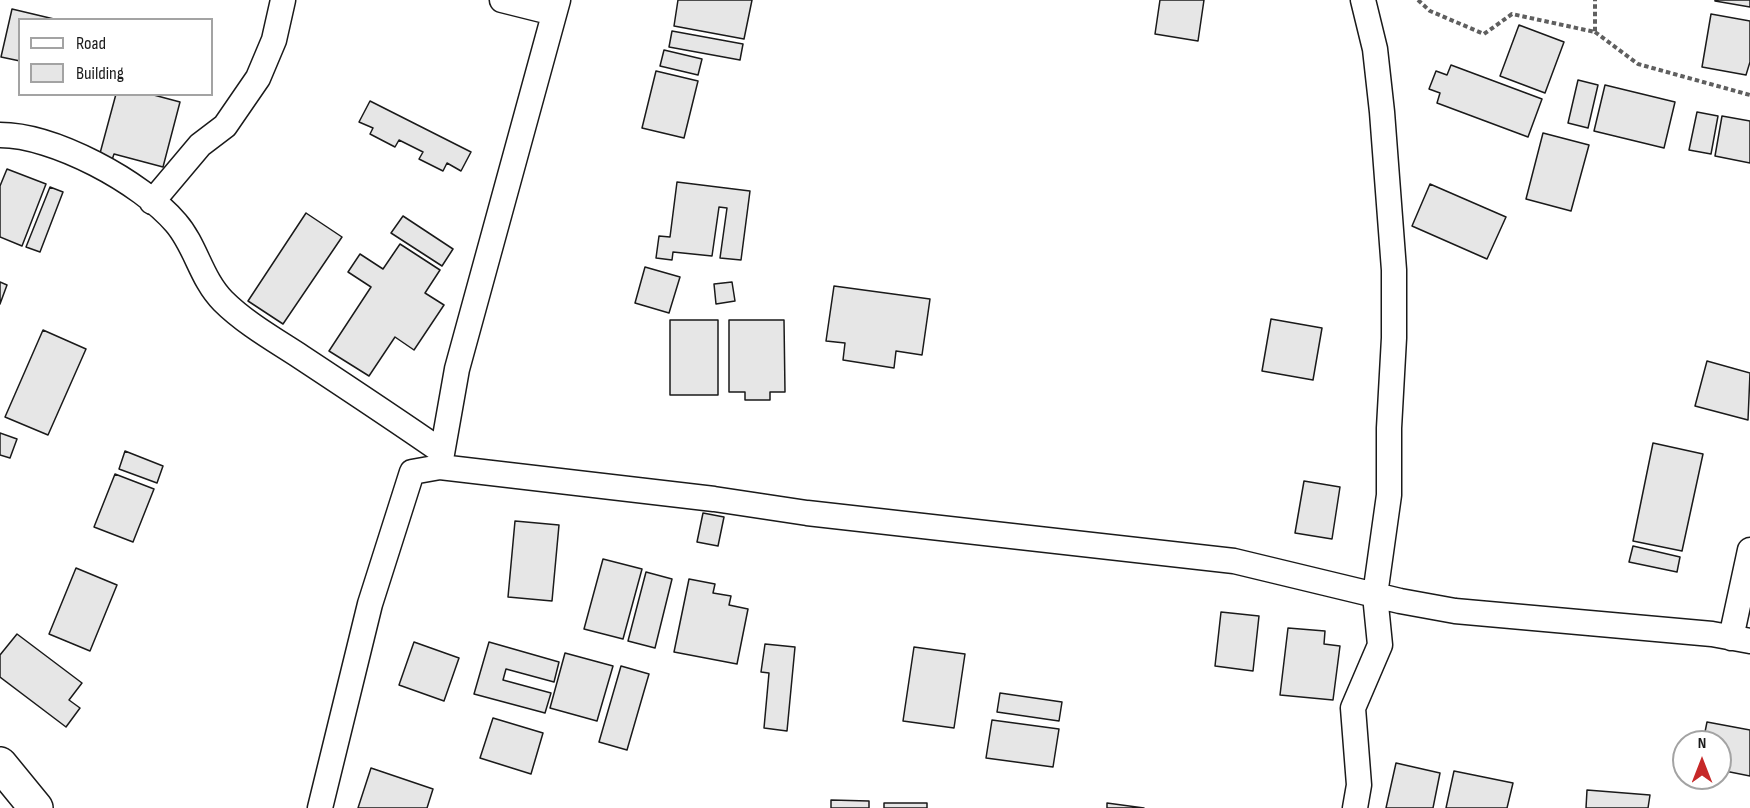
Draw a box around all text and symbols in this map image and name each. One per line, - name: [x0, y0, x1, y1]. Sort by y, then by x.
- legend: [18, 18, 213, 96]
- text: Road: [76, 33, 106, 54]
- text: Building: [76, 63, 124, 84]
- north arrow: [1672, 730, 1732, 790]
- text: N: [1698, 734, 1706, 753]

